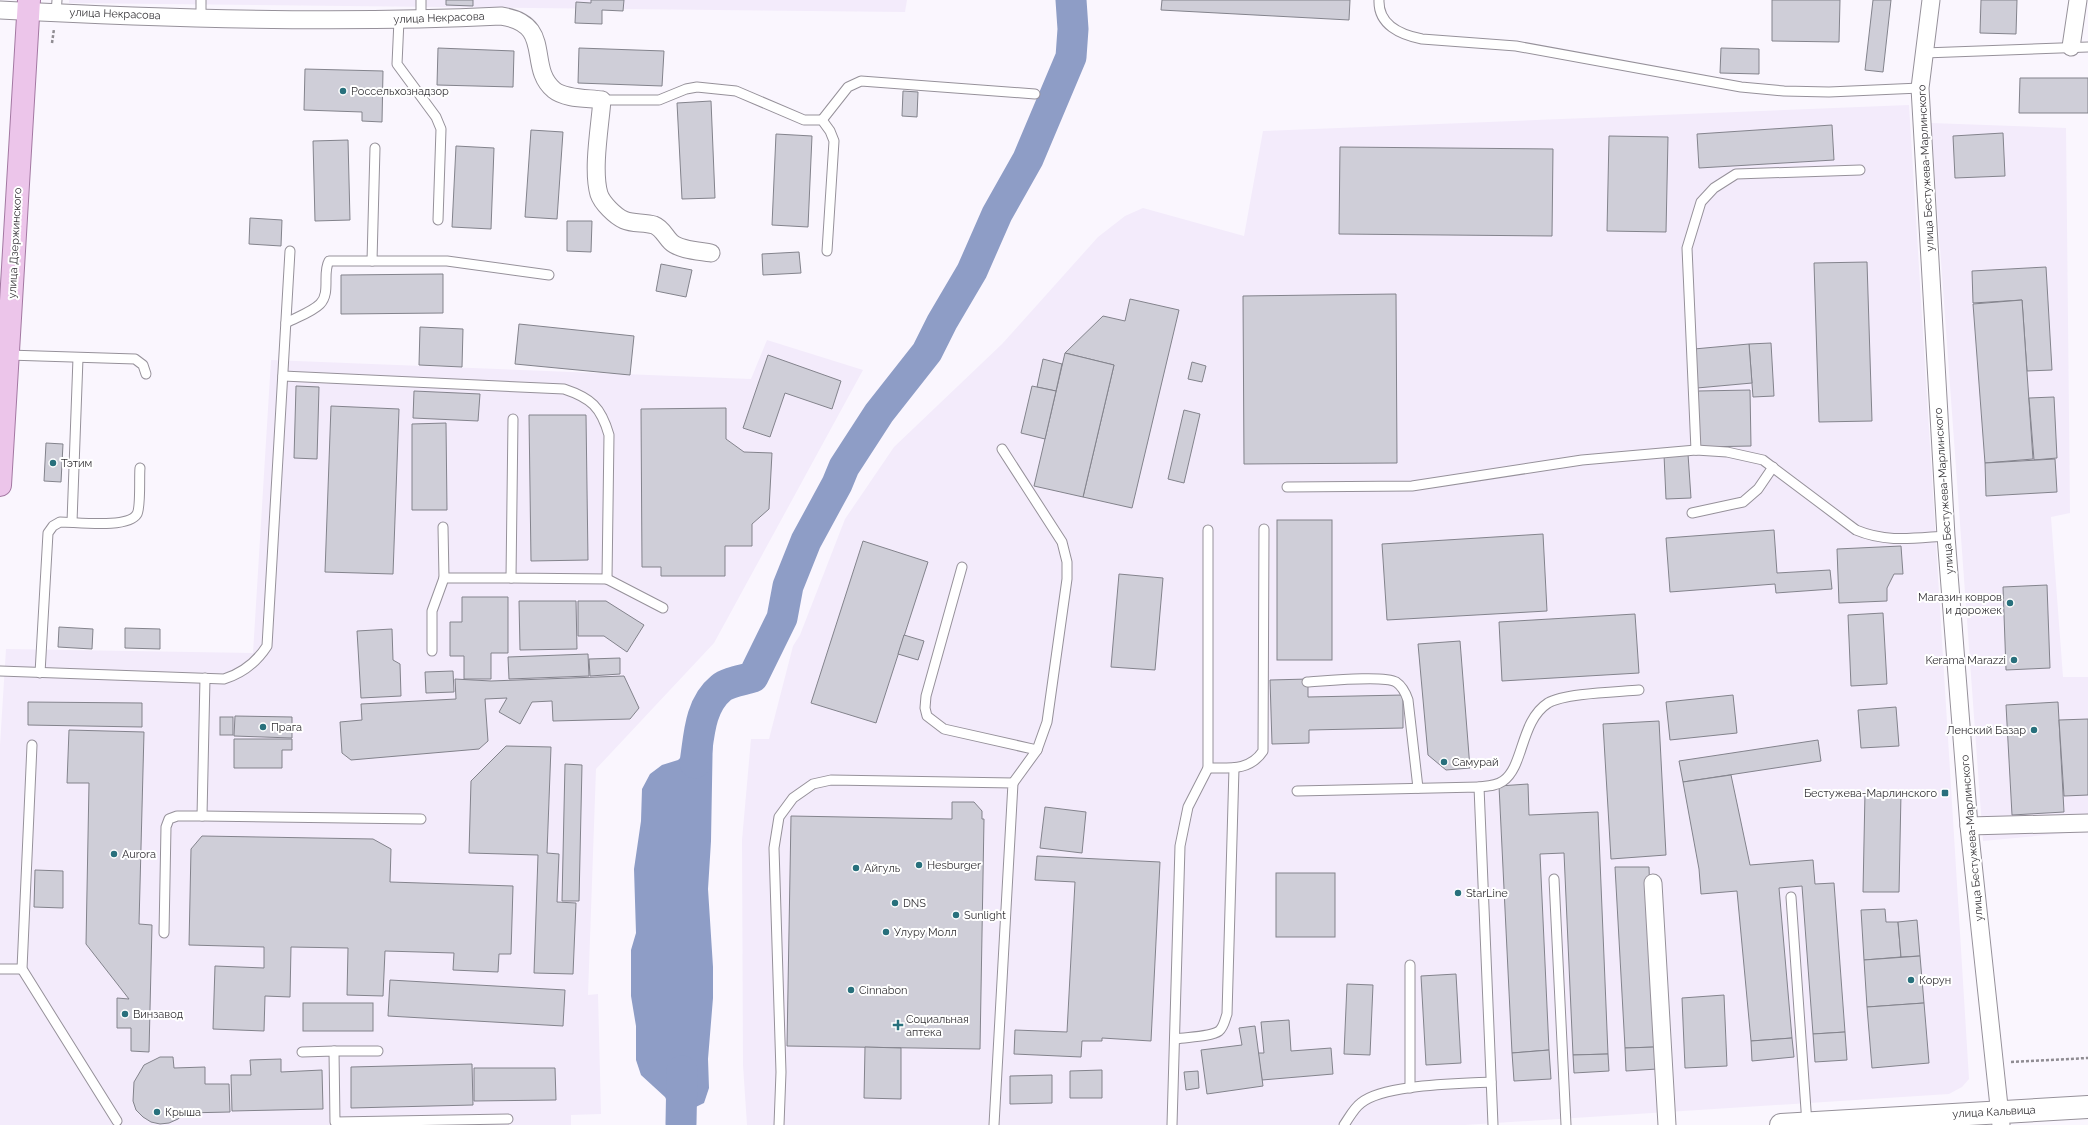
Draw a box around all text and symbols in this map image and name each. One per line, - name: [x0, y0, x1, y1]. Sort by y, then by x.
- street label: улица Некрасова: [69, 6, 161, 22]
- street label: улица Некрасова: [393, 10, 485, 26]
- street label: улица Бестужева-Марлинского: [1915, 84, 1937, 252]
- place label: Россельхознадзор: [351, 85, 449, 98]
- marker: Россельхознадзор: [338, 86, 348, 96]
- street label: улица Дзержинского: [6, 187, 24, 299]
- street label: улица Бестужева-Марлинского: [1932, 407, 1956, 575]
- place label: Тэтим: [61, 457, 92, 470]
- marker: Тэтим: [48, 458, 58, 468]
- place label: Магазин ковров и дорожек: [1918, 591, 2002, 617]
- marker: Магазин ковров и дорожек: [2005, 598, 2015, 608]
- place label: Kerama Marazzi: [1925, 654, 2006, 667]
- marker: Kerama Marazzi: [2009, 655, 2019, 665]
- place label: Прага: [271, 721, 302, 734]
- marker: Прага: [258, 722, 268, 732]
- place label: Ленский Базар: [1946, 724, 2026, 737]
- marker: Ленский Базар: [2029, 725, 2039, 735]
- street label: улица Бестужева-Марлинского: [1958, 754, 1986, 922]
- place label: Самурай: [1452, 756, 1499, 769]
- marker: Самурай: [1439, 757, 1449, 767]
- place label: Бестужева-Марлинского: [1804, 787, 1937, 800]
- marker: Бестужева-Марлинского: [1940, 788, 1950, 798]
- place label: Aurora: [122, 848, 156, 861]
- marker: Aurora: [109, 849, 119, 859]
- place label: Hesburger: [927, 859, 981, 872]
- marker: Hesburger: [914, 860, 924, 870]
- place label: Айгуль: [864, 862, 901, 875]
- marker: Айгуль: [851, 863, 861, 873]
- place label: StarLine: [1466, 887, 1508, 900]
- marker: StarLine: [1453, 888, 1463, 898]
- place label: DNS: [903, 897, 926, 910]
- marker: DNS: [890, 898, 900, 908]
- place label: Sunlight: [964, 909, 1006, 922]
- marker: Sunlight: [951, 910, 961, 920]
- place label: Улуру Молл: [894, 926, 957, 939]
- marker: Улуру Молл: [881, 927, 891, 937]
- place label: Корун: [1919, 974, 1951, 987]
- marker: Корун: [1906, 975, 1916, 985]
- place label: Cinnabon: [859, 984, 908, 997]
- marker: Cinnabon: [846, 985, 856, 995]
- place label: Винзавод: [133, 1008, 184, 1021]
- marker: Винзавод: [120, 1009, 130, 1019]
- place label: Социальная аптека: [906, 1013, 969, 1039]
- marker: Социальная аптека: [893, 1020, 903, 1030]
- street label: улица Кальвица: [1952, 1103, 2036, 1121]
- place label: Крыша: [165, 1106, 201, 1119]
- marker: Крыша: [152, 1107, 162, 1117]

